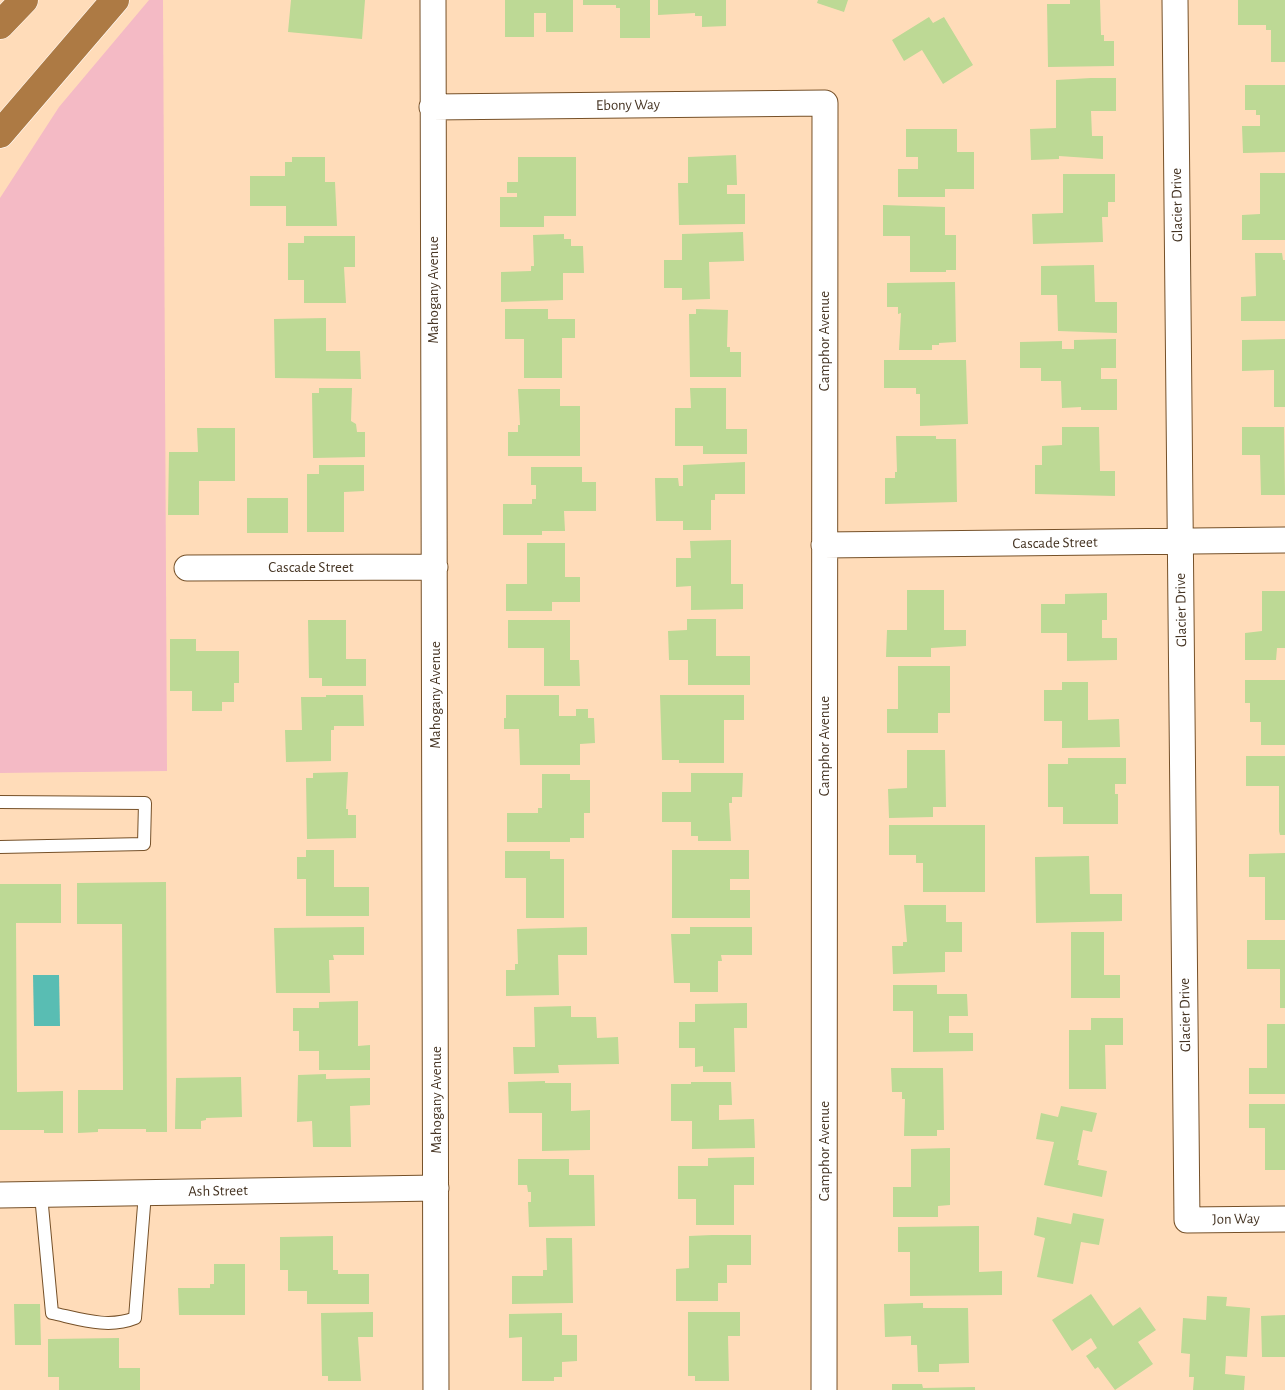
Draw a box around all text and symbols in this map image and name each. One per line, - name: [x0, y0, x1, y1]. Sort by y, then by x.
- street label: Ebony Way: [596, 95, 660, 115]
- street label: Glacier Drive: [1167, 168, 1187, 242]
- street label: Mahogany Avenue: [424, 236, 442, 344]
- street label: Camphor Avenue: [815, 291, 833, 391]
- street label: Cascade Street: [1012, 533, 1098, 553]
- street label: Cascade Street: [268, 558, 354, 576]
- street label: Glacier Drive: [1171, 573, 1191, 647]
- street label: Mahogany Avenue: [426, 641, 444, 749]
- street label: Camphor Avenue: [815, 696, 833, 796]
- street label: Glacier Drive: [1175, 978, 1195, 1052]
- street label: Mahogany Avenue: [427, 1046, 445, 1154]
- street label: Camphor Avenue: [815, 1101, 833, 1201]
- street label: Ash Street: [188, 1181, 248, 1201]
- street label: Jon Way: [1212, 1210, 1260, 1228]

